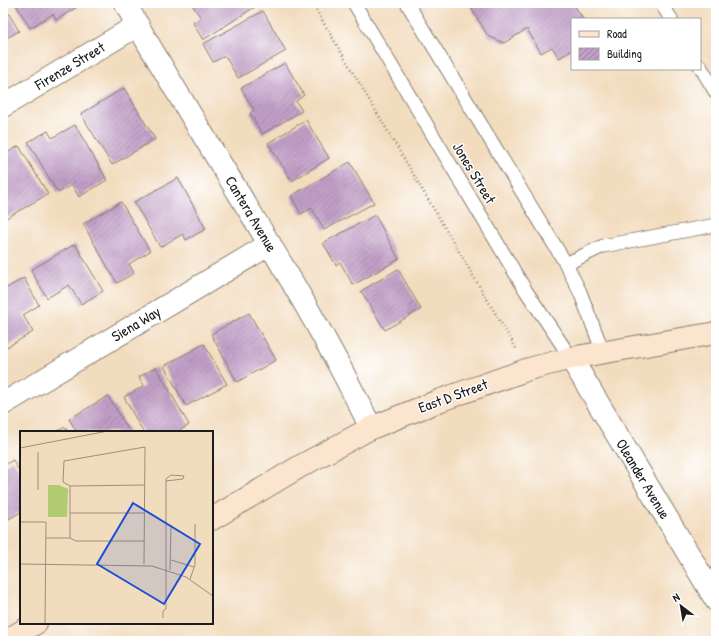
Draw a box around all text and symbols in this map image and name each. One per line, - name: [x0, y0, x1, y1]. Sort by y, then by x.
- legend: [571, 18, 701, 70]
- text: Road: [607, 25, 627, 42]
- street label: Firenze Street: [30, 36, 109, 95]
- text: Building: [607, 45, 642, 62]
- street label: Jones Street: [448, 138, 501, 208]
- street label: Cantera Avenue: [220, 172, 282, 256]
- street label: Siena Way: [107, 301, 164, 346]
- street label: East D Street: [415, 373, 491, 418]
- inset map: [20, 431, 213, 624]
- street label: Oleander Avenue: [611, 435, 676, 523]
- north arrow: [661, 586, 701, 626]
- text: N: [670, 590, 682, 605]

